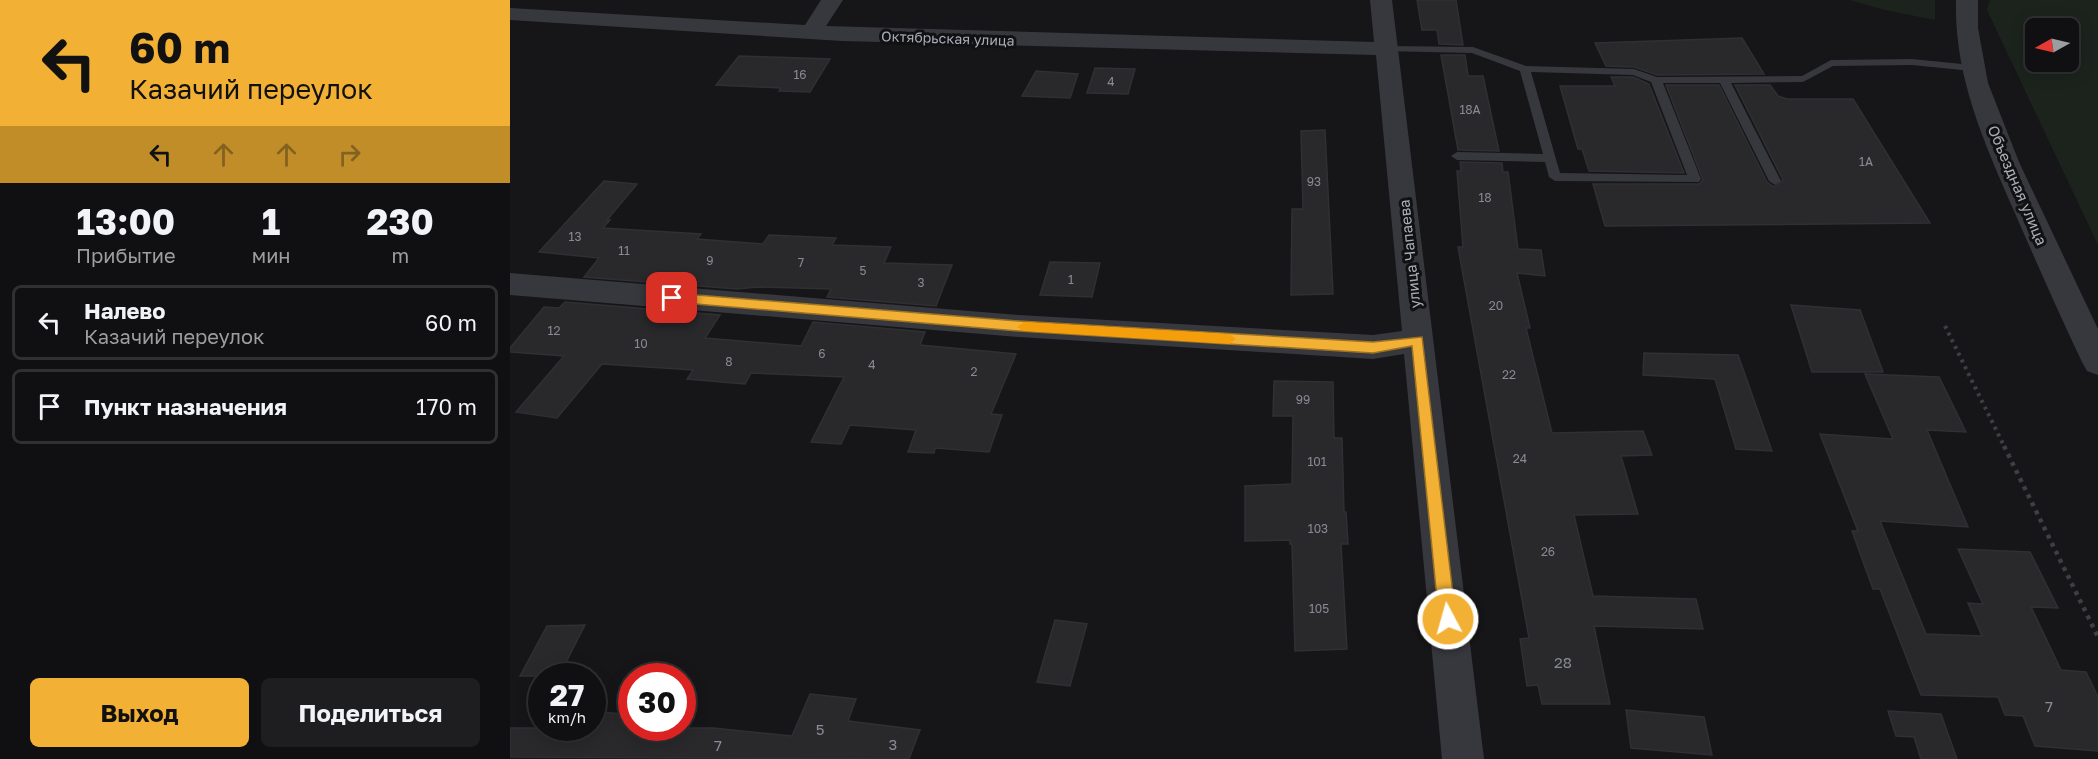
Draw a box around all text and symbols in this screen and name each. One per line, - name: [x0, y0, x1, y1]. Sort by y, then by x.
- north arrow: [2025, 18, 2079, 72]
- map controls: [2025, 18, 2079, 72]
- text: 60 m: [129, 22, 230, 72]
- icon: left: [30, 24, 108, 102]
- street label: Октябрьская улица: [881, 27, 1015, 49]
- house number: 16: [793, 67, 807, 82]
- text: Казачий переулок: [129, 73, 373, 105]
- house number: 4: [1107, 74, 1115, 89]
- house number: 18А: [1459, 102, 1481, 117]
- street label: Объездная улица: [1985, 122, 2051, 248]
- icon: left: [144, 138, 177, 171]
- icon: ahead: [207, 138, 240, 171]
- icon: ahead: [270, 138, 303, 171]
- icon: right: [333, 138, 366, 171]
- house number: 1А: [1859, 154, 1873, 169]
- house number: 93: [1307, 174, 1321, 189]
- house number: 18: [1478, 190, 1492, 205]
- street label: улица Чапаева: [1394, 199, 1424, 309]
- text: 13:00: [76, 200, 175, 243]
- text: 1: [262, 200, 280, 243]
- text: 230: [367, 200, 434, 243]
- house number: 13: [569, 229, 581, 244]
- text: Прибытие: [76, 243, 176, 267]
- text: мин: [252, 243, 291, 267]
- text: m: [391, 243, 409, 267]
- house number: 11: [618, 243, 630, 258]
- house number: 9: [706, 253, 714, 268]
- house number: 7: [798, 255, 804, 270]
- house number: 5: [860, 263, 867, 278]
- pin: [646, 272, 697, 323]
- house number: 1: [1068, 272, 1074, 287]
- house number: 3: [917, 275, 925, 290]
- icon: arrive: [655, 281, 688, 314]
- text: Налево: [84, 297, 166, 324]
- house number: 20: [1489, 298, 1503, 313]
- icon: left: [33, 306, 66, 339]
- text: 60 m: [425, 309, 477, 336]
- house number: 12: [548, 323, 560, 338]
- text: Казачий переулок: [84, 324, 265, 348]
- house number: 10: [634, 336, 648, 351]
- house number: 6: [818, 346, 826, 361]
- house number: 8: [725, 354, 733, 369]
- house number: 4: [868, 357, 876, 372]
- house number: 2: [971, 364, 978, 379]
- house number: 22: [1502, 367, 1516, 382]
- icon: arrive: [33, 390, 66, 423]
- house number: 99: [1296, 392, 1310, 407]
- text: Пункт назначения: [84, 393, 287, 420]
- text: 170 m: [416, 393, 477, 420]
- house number: 24: [1513, 451, 1527, 466]
- house number: 101: [1307, 454, 1327, 469]
- house number: 103: [1308, 521, 1328, 536]
- house number: 26: [1541, 544, 1555, 559]
- position arrow: [1416, 587, 1480, 651]
- house number: 105: [1309, 601, 1329, 616]
- house number: 28: [1554, 653, 1572, 671]
- speed limit sign: 30: [618, 663, 696, 741]
- text: 27: [550, 677, 584, 713]
- button: Выход: [30, 678, 249, 747]
- button: Поделиться: [261, 678, 480, 747]
- house number: 7: [2045, 697, 2053, 715]
- text: km/h: [548, 708, 586, 726]
- house number: 5: [816, 720, 824, 738]
- house number: 3: [889, 735, 897, 753]
- house number: 7: [714, 736, 722, 754]

